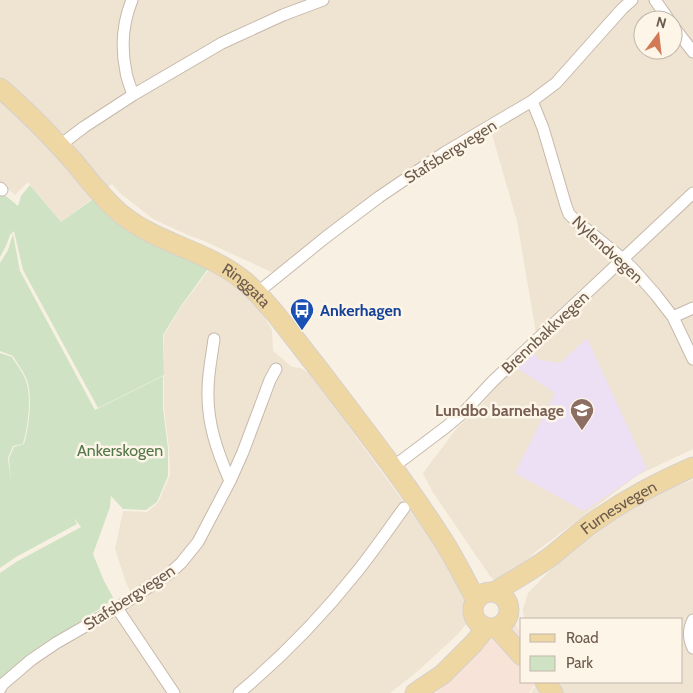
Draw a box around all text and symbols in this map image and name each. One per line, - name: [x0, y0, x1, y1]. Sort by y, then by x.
- north arrow: [633, 10, 683, 60]
- text: N: [654, 12, 668, 32]
- street label: Stafsbergvegen: [401, 116, 500, 187]
- street label: Nylendvegen: [568, 212, 647, 287]
- street label: Ringgata: [219, 259, 275, 312]
- street label: Brennbakkvegen: [498, 287, 593, 378]
- bus stop icon: Ankerhagen: [289, 297, 315, 331]
- place label: Ankerhagen: [320, 301, 402, 320]
- school or university icon: Lundbo barnehage: [569, 397, 595, 431]
- place label: Lundbo barnehage: [435, 401, 564, 420]
- park label: Ankerskogen: [77, 441, 163, 460]
- street label: Furnesvegen: [577, 477, 660, 538]
- street label: Stafsbergvegen: [80, 561, 179, 634]
- legend: [520, 618, 683, 683]
- text: Road: [566, 629, 599, 647]
- text: Park: [566, 654, 593, 672]

